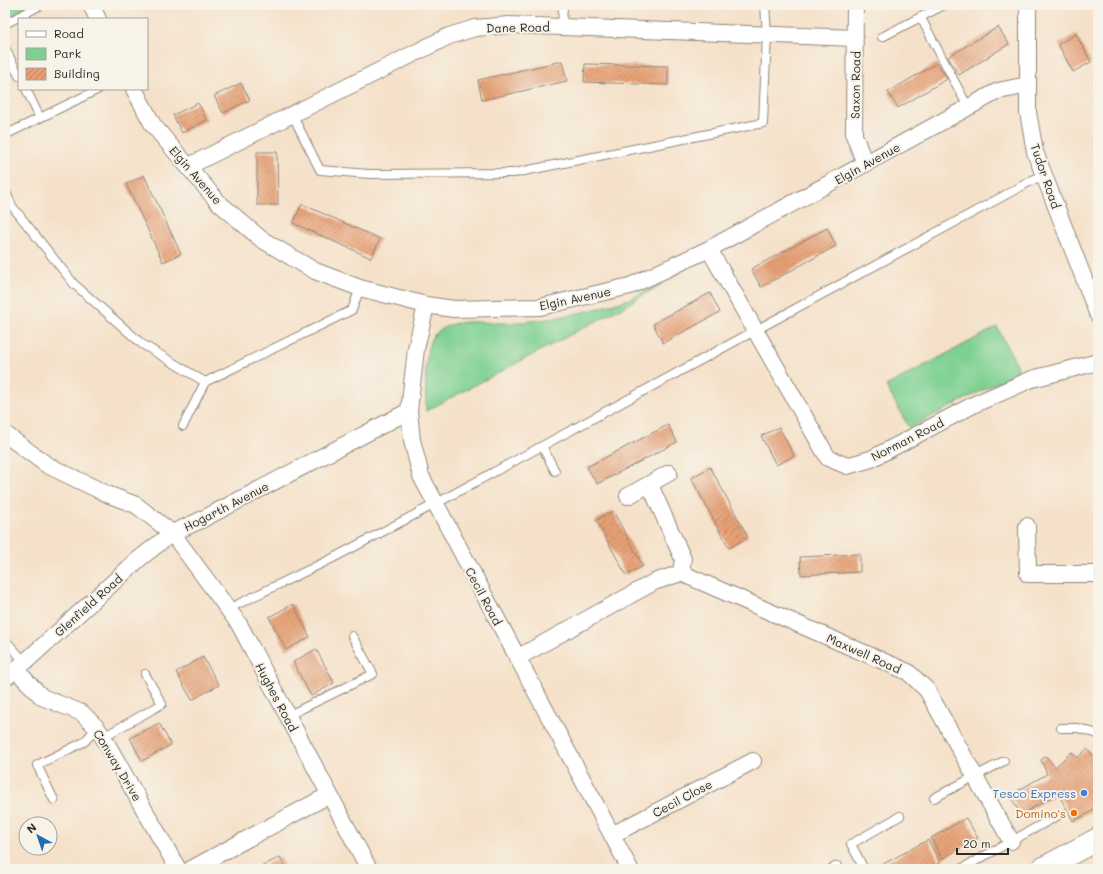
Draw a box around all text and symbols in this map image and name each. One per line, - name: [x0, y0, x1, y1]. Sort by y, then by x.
- legend: [18, 18, 148, 90]
- street label: Dane Road: [486, 18, 550, 36]
- text: Road: [54, 25, 84, 41]
- text: Park: [54, 45, 81, 61]
- street label: Saxon Road: [846, 51, 864, 119]
- text: Building: [54, 65, 100, 81]
- street label: Elgin Avenue: [831, 138, 903, 188]
- street label: Tudor Road: [1027, 141, 1065, 211]
- street label: Elgin Avenue: [166, 142, 226, 208]
- street label: Elgin Avenue: [538, 283, 612, 313]
- street label: Norman Road: [868, 414, 946, 464]
- street label: Hogarth Avenue: [181, 478, 271, 534]
- street label: Cecil Road: [462, 564, 506, 628]
- street label: Glenfield Road: [51, 570, 126, 640]
- street label: Maxwell Road: [824, 629, 904, 677]
- street label: Hughes Road: [252, 660, 302, 735]
- street label: Conway Drive: [90, 726, 146, 804]
- street label: Cecil Close: [649, 776, 715, 820]
- place label: Tesco Express: [993, 785, 1076, 801]
- marker: Tesco Express: [1079, 788, 1089, 798]
- place label: Domino's: [1015, 805, 1066, 821]
- marker: Domino's: [1069, 808, 1079, 818]
- north arrow: [18, 816, 58, 856]
- text: N: [23, 820, 39, 836]
- scale bar: [957, 830, 1008, 856]
- text: 20 m: [963, 835, 991, 851]

